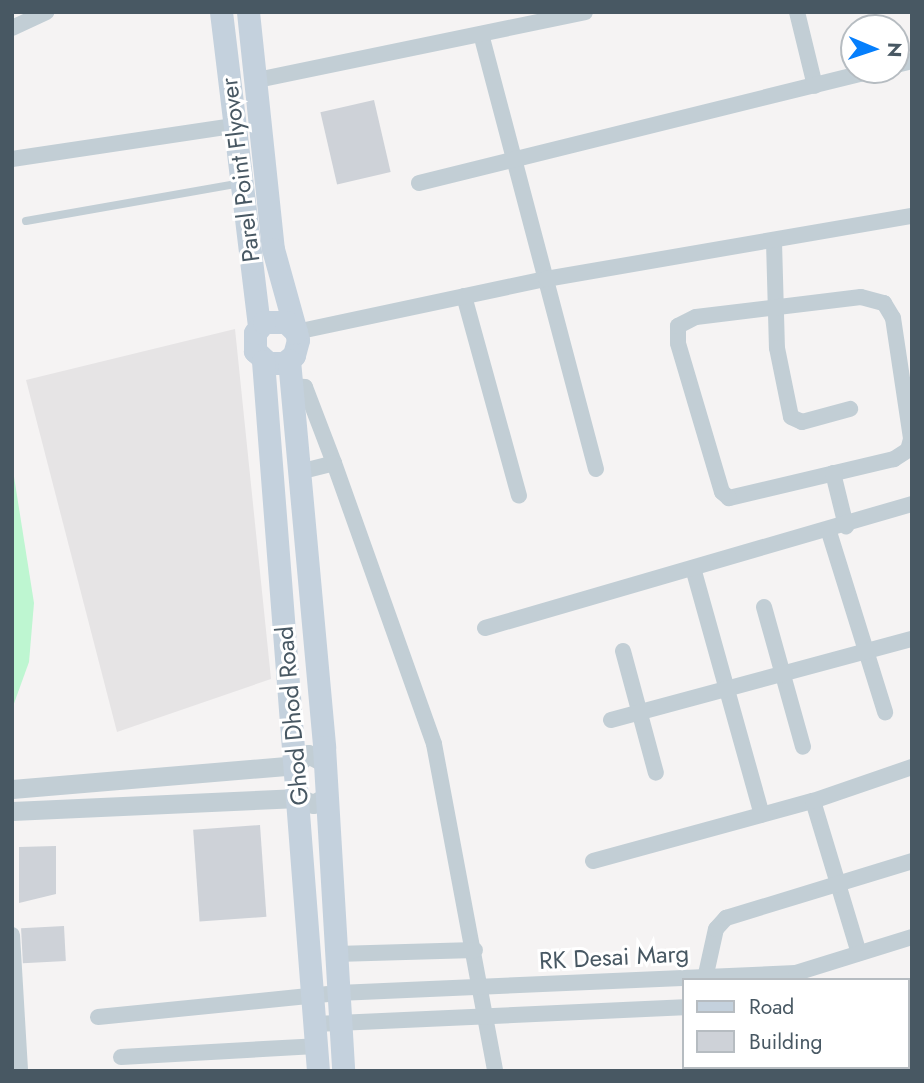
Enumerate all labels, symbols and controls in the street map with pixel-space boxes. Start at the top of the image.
north arrow [840,14,910,84]
text: N [881,42,908,58]
street label: Parel Point Flyover [214,76,266,264]
street label: Ghod Dhod Road [270,625,314,807]
street label: RK Desai Marg [538,939,690,975]
legend [682,978,910,1069]
text: Road [749,992,794,1022]
text: Building [749,1027,822,1057]

